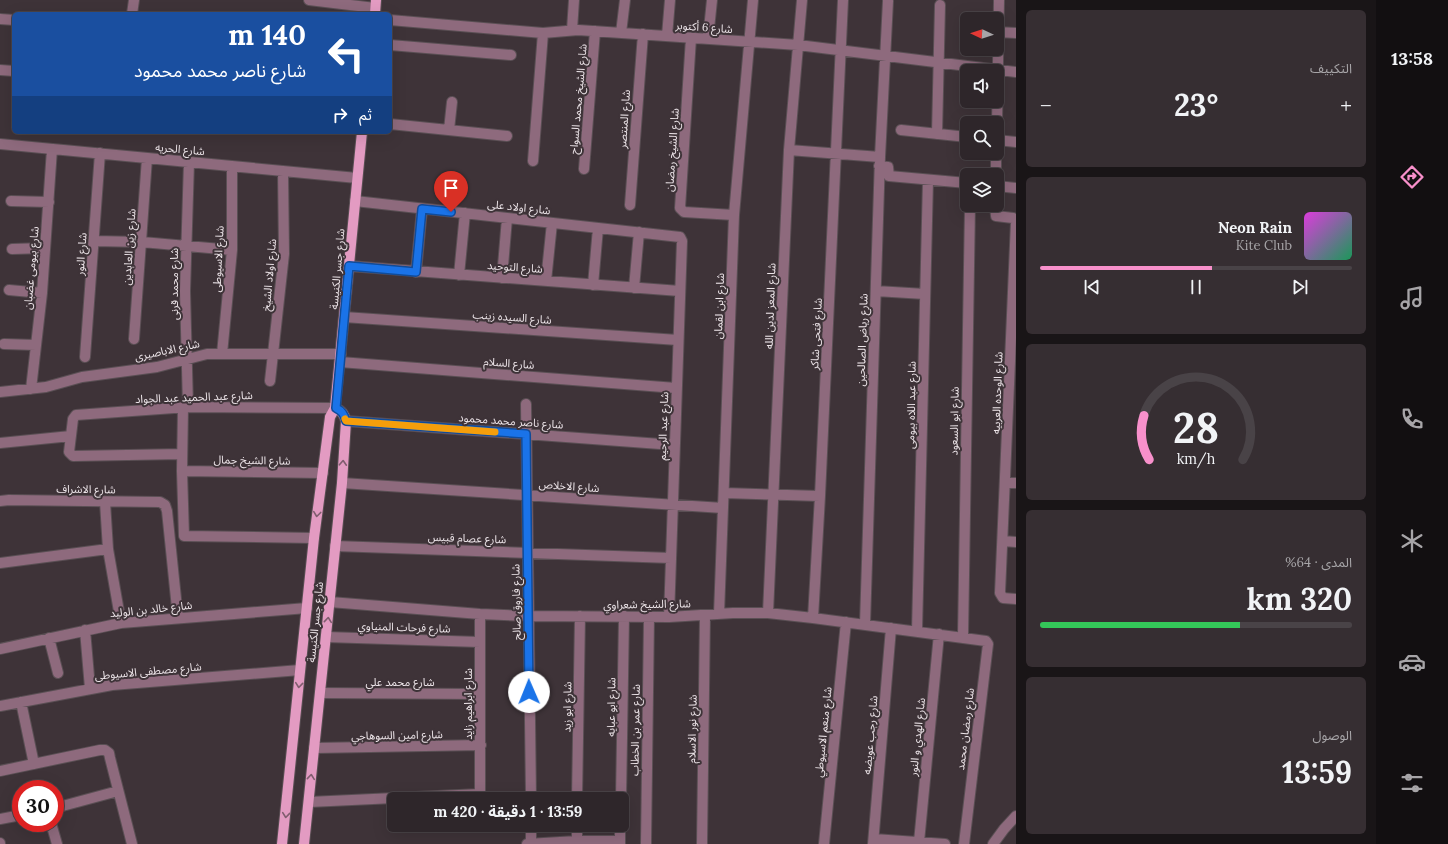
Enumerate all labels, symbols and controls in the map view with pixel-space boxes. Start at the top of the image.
north arrow [960,12,1004,56]
map controls [960,12,1004,212]
text: 140 m [228,17,306,53]
street label: شارع 6 أكتوبر [674,18,733,37]
icon: left [320,28,372,80]
street label: شارع الشيخ محمد السواح [566,43,591,155]
text: 13:58 [1391,47,1433,70]
text: شارع ناصر محمد محمود [134,59,306,82]
text: التكييف [1310,60,1352,77]
button: sound [960,64,1004,108]
text: 23° [1174,86,1218,124]
street label: شارع المنتصر [615,89,634,150]
text: − [1040,91,1052,119]
text: + [1340,91,1352,119]
icon: right [329,104,351,126]
text: ثم [359,105,372,124]
street label: شارع الشيخ رمضان [662,107,683,192]
button: search [960,116,1004,160]
street label: شارع الحريه [155,140,206,159]
icon: directions [1398,163,1426,191]
button: layers [960,168,1004,212]
pin [434,171,468,212]
icon: arrive [440,177,462,199]
street label: شارع اولاد على [487,197,552,218]
street label: شارع زين العابدين [119,208,140,286]
text: Neon Rain [1218,218,1292,237]
street label: شارع بيومى غضبان [20,225,43,310]
street label: شارع الاسيوطى [209,225,228,293]
street label: شارع جسر الكنيسة [326,228,349,310]
street label: شارع النور [72,232,90,277]
text: Kite Club [1236,237,1292,254]
street label: شارع اولاد الشيخ [259,238,280,312]
street label: شارع محمد قرنى [167,248,182,320]
street label: شارع التوحيد [487,258,544,277]
street label: شارع المعز لدين الله [762,262,780,349]
street label: شارع ابن لقمان [711,272,728,339]
icon: previous [1081,276,1103,298]
icon: pause [1185,276,1207,298]
icon: next [1289,276,1311,298]
icon: music [1398,284,1426,312]
street label: شارع رياض الصالحين [853,293,872,387]
street label: شارع فتحى شاكر [807,297,826,371]
street label: شارع السيده زينب [472,307,552,328]
street label: شارع الاباصيرى [133,336,201,365]
street label: شارع الوحده العربيه [989,351,1006,434]
street label: شارع السلام [483,354,535,373]
street label: شارع عبد اللاه بيومى [903,361,920,449]
street label: شارع ابو السعود [946,386,963,456]
street label: شارع عبد الحميد عبد الجواد [135,388,253,407]
street label: شارع عبد الرحيم [655,391,673,461]
text: 28 [1173,401,1219,454]
icon: phone [1398,405,1426,433]
street label: شارع ناصر محمد محمود [458,410,564,433]
text: km/h [1177,450,1216,469]
street label: شارع الشيخ جمال [213,452,291,469]
one-way arrow [339,460,348,466]
street label: شارع الاخلاص [538,477,600,496]
street label: شارع الاشراف [56,481,116,498]
one-way arrow [313,511,322,517]
icon: climate [1398,527,1426,555]
street label: شارع عصام قبيس [428,530,507,547]
text: المدى · 64% [1285,554,1352,571]
street label: شارع فاروق صالح [508,564,525,640]
text: 320 km [1247,580,1352,618]
street label: شارع جسر الكنيسة [304,581,327,663]
street label: شارع الشيخ شعراوي [603,596,691,614]
street label: شارع خالد بن الوليد [109,598,193,621]
one-way arrow [323,617,332,623]
street label: شارع فرحات المنياوي [357,618,451,638]
icon: car [1398,648,1426,676]
street label: شارع مصطفى الاسيوطى [94,659,202,684]
street label: شارع ابراهيم زايد [461,668,477,740]
position arrow [508,671,550,713]
street label: شارع محمد علي [365,675,435,692]
street label: شارع ابو عبايه [603,677,620,737]
street label: شارع ابو زيد [560,681,575,733]
one-way arrow [295,682,304,688]
street label: شارع عمر بن الخطاب [627,684,644,776]
street label: شارع منعم الاسيوطي [811,686,837,778]
street label: شارع رمضان محمد [953,687,978,771]
street label: شارع نور الاسلام [684,694,701,764]
street label: شارع رجب عويضه [860,695,881,775]
street label: شارع الهدي و النور [906,697,931,778]
street label: شارع امين السوهاجي [351,727,443,745]
text: الوصول [1312,727,1352,744]
text: 13:59 [1282,753,1352,791]
icon: filters [1398,769,1426,797]
one-way arrow [306,774,315,780]
speed limit sign: 30 [12,780,64,832]
text: 13:59 · 1 دقيقة · 420 m [434,802,582,821]
one-way arrow [281,812,290,818]

